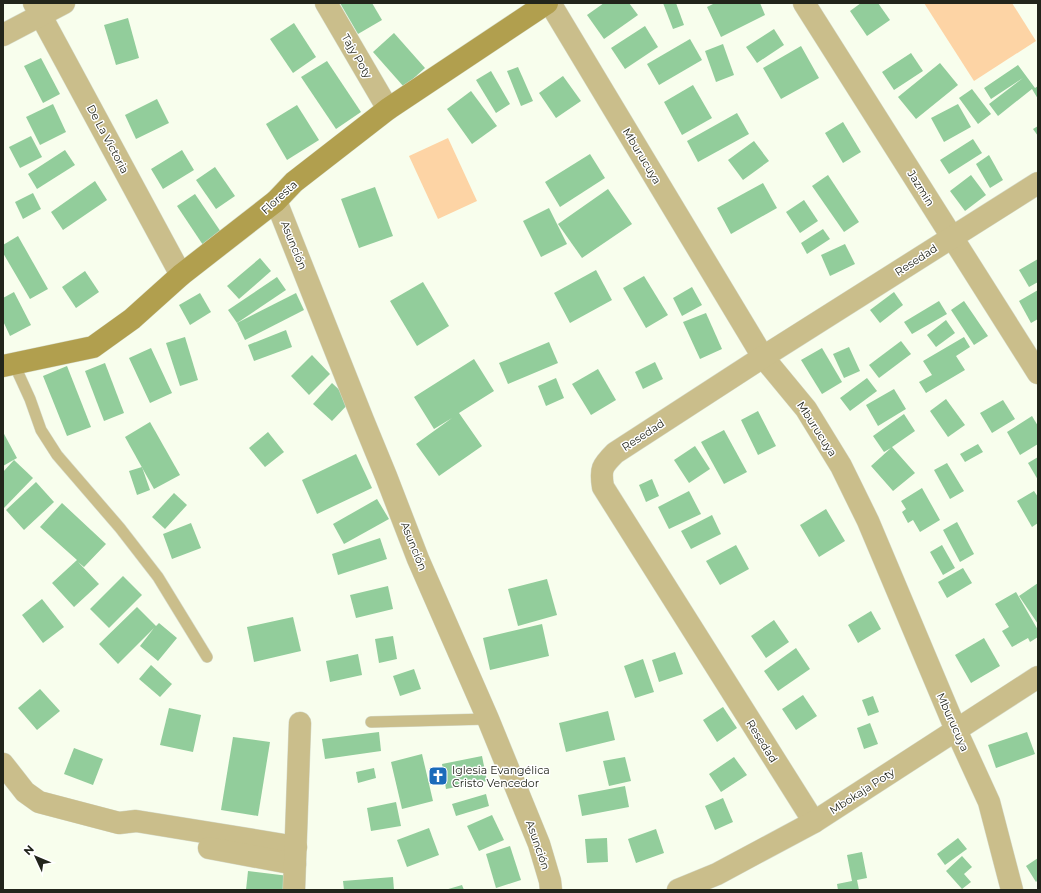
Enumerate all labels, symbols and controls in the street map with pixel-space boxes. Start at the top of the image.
street label: Tajy Poty [339,31,375,81]
street label: De La Victoria [84,102,132,176]
street label: Mburucuya [620,125,664,187]
street label: Jazmin [904,167,937,209]
street label: Floresta [258,177,300,217]
street label: Asunción [278,219,310,271]
street label: Resedad [892,241,940,279]
street label: Mburucuya [794,399,840,459]
street label: Resedad [619,416,667,454]
street label: Asunción [398,520,430,572]
street label: Mburucuya [934,690,972,754]
street label: Resedad [743,717,781,765]
place label: Iglesia Evangélica Cristo Vencedor [452,763,550,790]
church icon: Iglesia Evangélica Cristo Vencedor [427,765,449,787]
street label: Mbokaja Poty [827,765,897,817]
street label: Asunción [523,818,553,872]
north arrow [16,837,56,877]
text: N [21,842,37,858]

